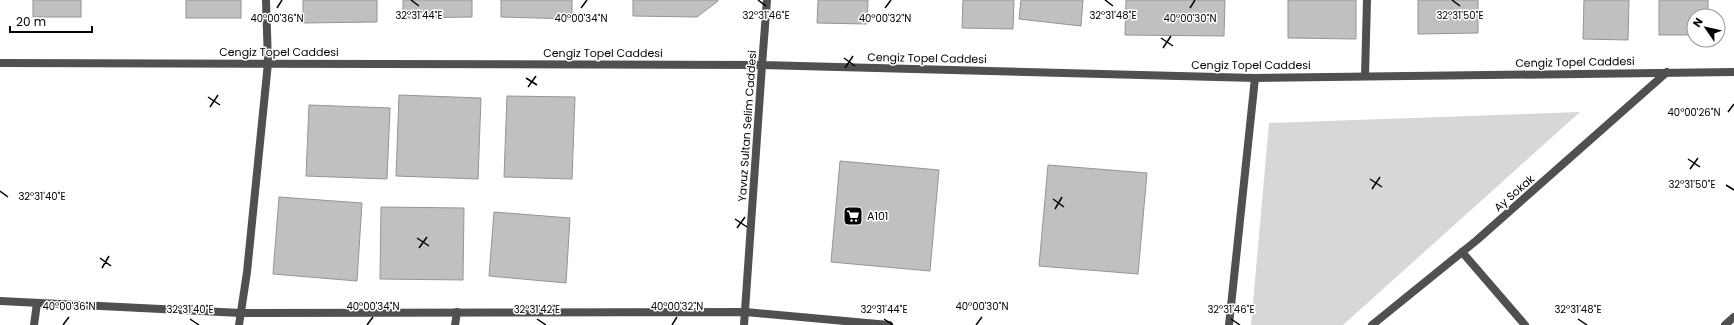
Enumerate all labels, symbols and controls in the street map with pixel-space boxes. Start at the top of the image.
scale bar [10,8,92,34]
text: 32°31'44"E [395,8,443,23]
text: 32°31'46"E [742,8,790,23]
text: 32°31'48"E [1089,8,1137,23]
text: 32°31'50"E [1436,8,1484,23]
north arrow [1686,8,1726,48]
text: 40°00'36"N [250,11,304,26]
text: 40°00'34"N [555,11,607,26]
text: 40°00'32"N [859,11,911,26]
text: 40°00'30"N [1164,11,1216,26]
text: 20 m [16,13,46,30]
text: N [1689,15,1707,30]
street label: Cengiz Topel Caddesi [219,44,339,60]
street label: Cengiz Topel Caddesi [543,45,663,61]
street label: Cengiz Topel Caddesi [867,49,987,67]
street label: Yavuz Sultan Selim Caddesi [734,50,760,202]
street label: Cengiz Topel Caddesi [1515,53,1635,71]
street label: Cengiz Topel Caddesi [1191,57,1311,73]
text: 40°00'26"N [1668,105,1720,120]
street label: Ay Sokak [1490,171,1538,215]
text: 32°31'50"E [1668,177,1716,192]
text: 32°31'40"E [18,189,66,204]
supermarket icon: A101 [842,205,864,227]
place label: A101 [867,208,888,224]
text: 40°00'36"N [42,299,96,314]
text: 40°00'34"N [347,299,399,314]
text: 40°00'32"N [651,299,703,314]
text: 40°00'30"N [956,299,1008,314]
text: 32°31'40"E [166,302,214,317]
text: 32°31'42"E [514,302,560,317]
text: 32°31'44"E [860,302,908,317]
text: 32°31'46"E [1207,302,1255,317]
text: 32°31'48"E [1554,302,1602,317]

